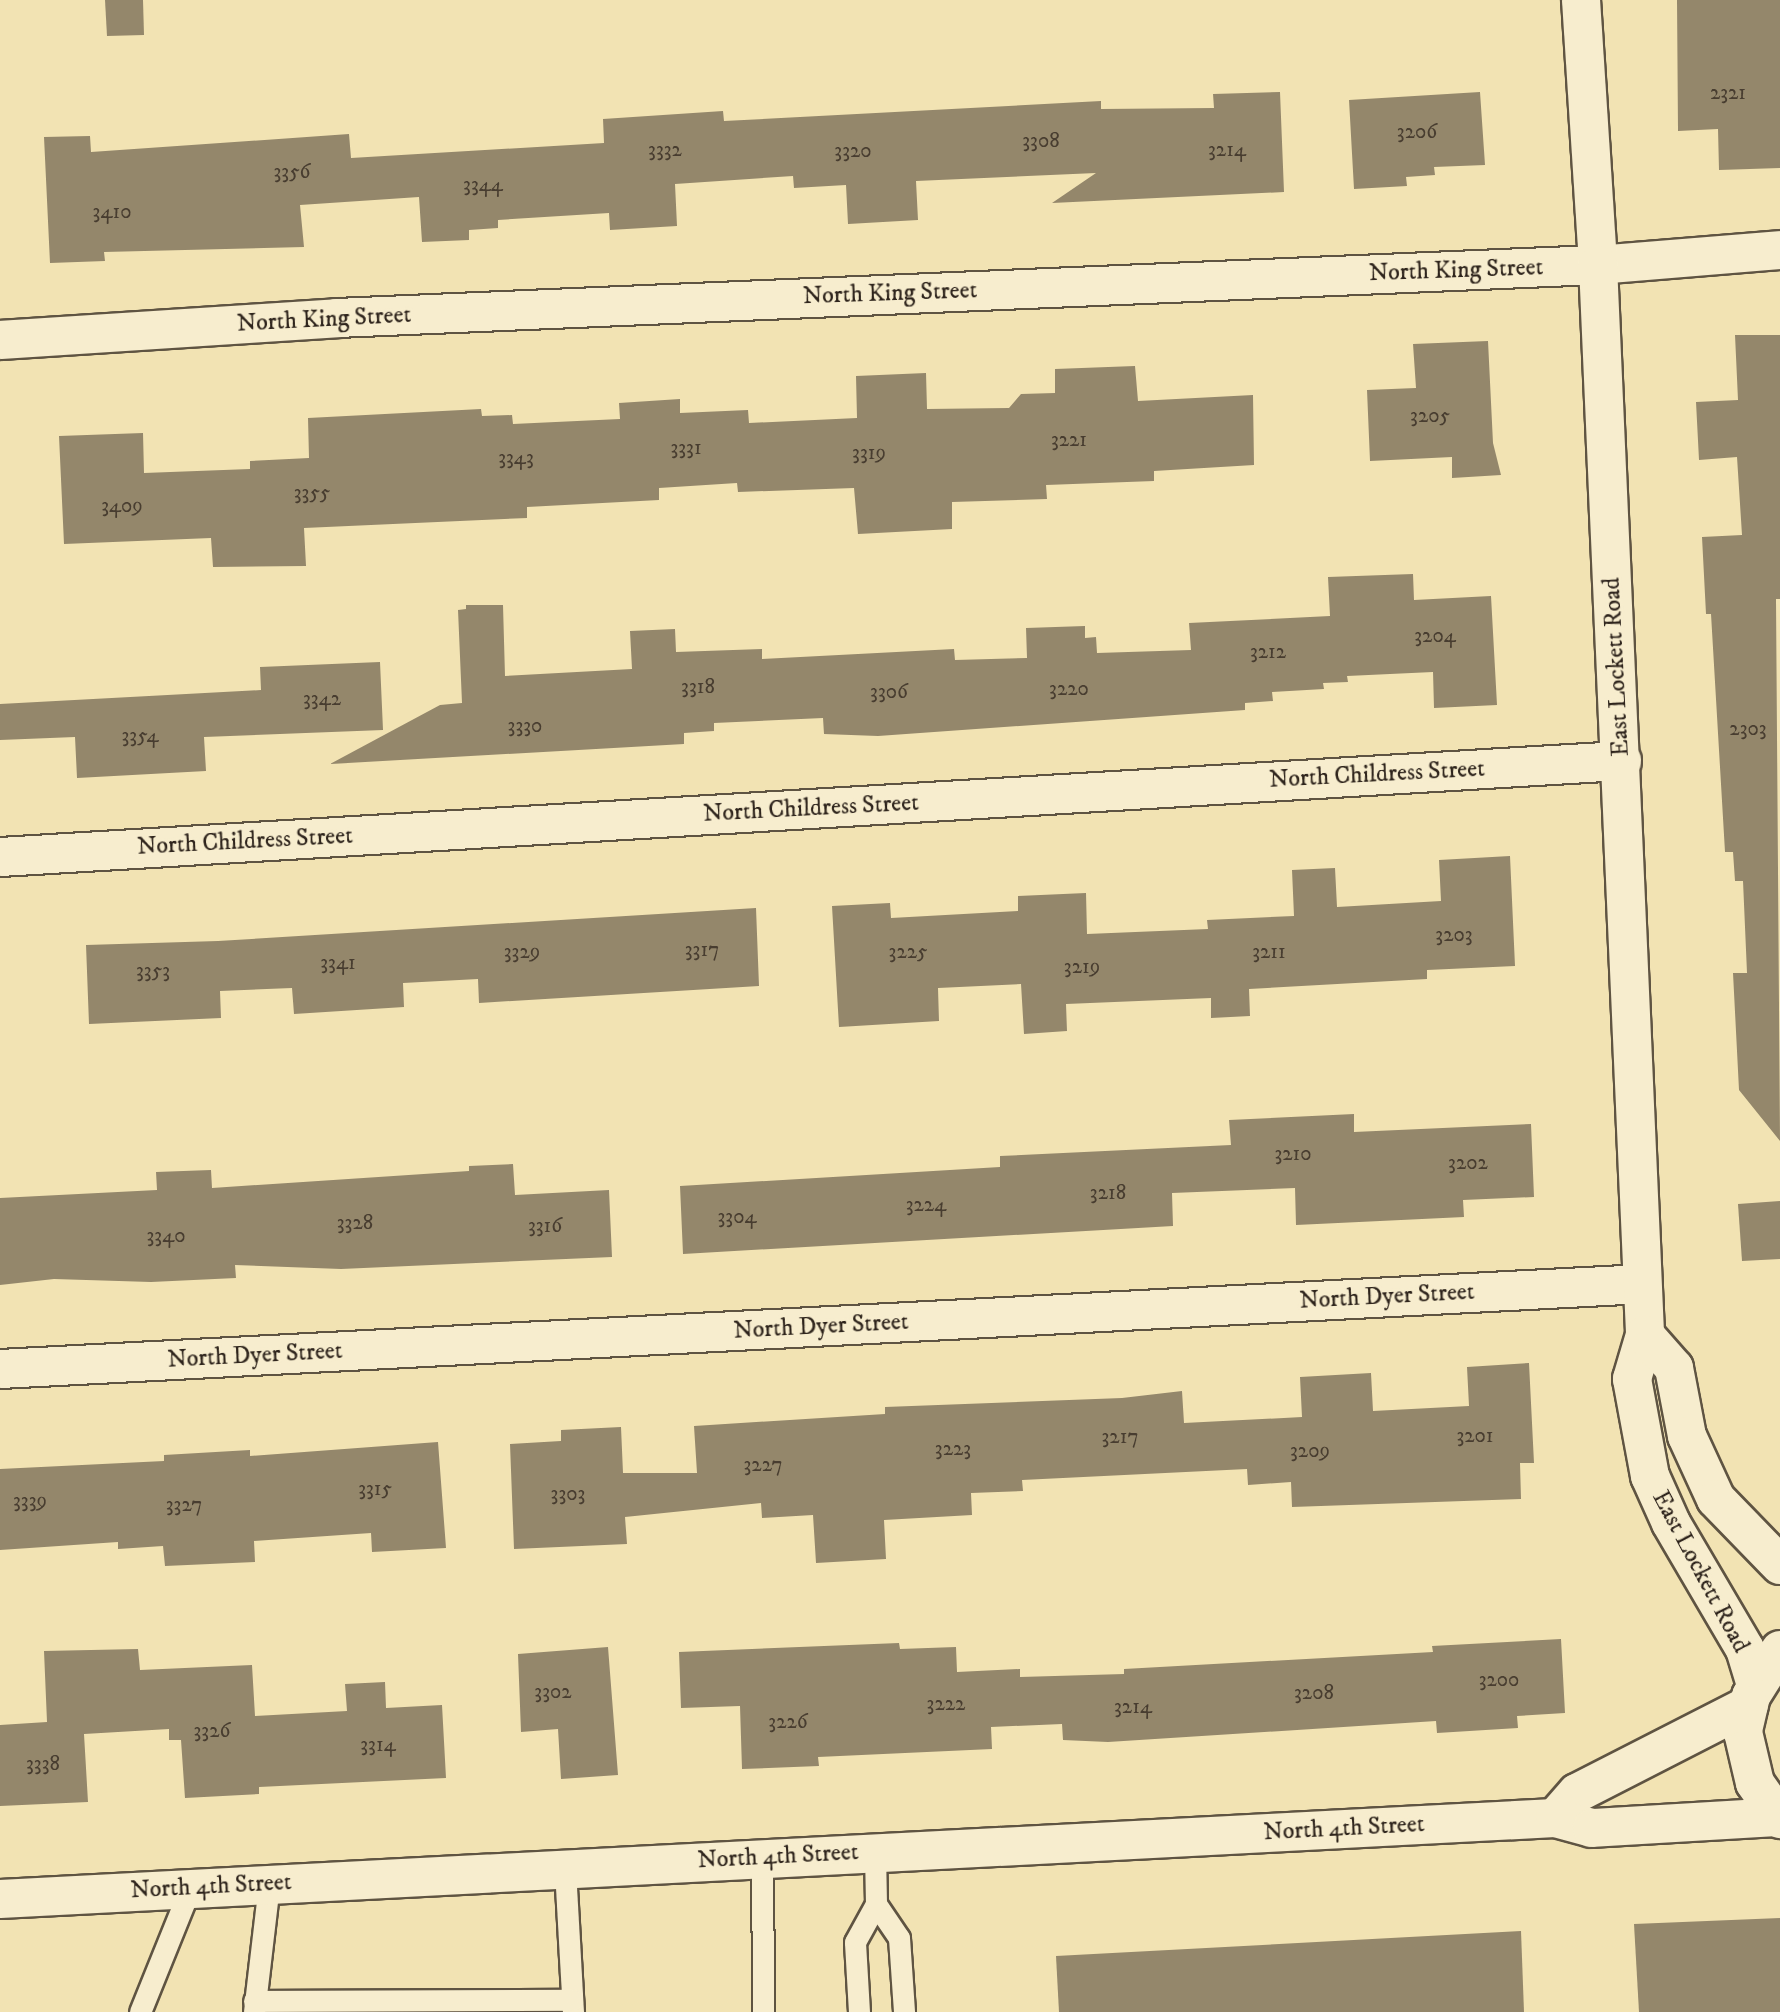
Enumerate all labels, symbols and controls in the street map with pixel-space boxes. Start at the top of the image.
house number: 2321 [1710,80,1746,106]
house number: 3206 [1397,119,1437,145]
house number: 3308 [1022,128,1060,154]
house number: 3332 [648,137,682,163]
house number: 3214 [1208,137,1246,163]
house number: 3320 [834,138,872,164]
house number: 3356 [273,159,311,185]
house number: 3344 [463,172,503,198]
house number: 3410 [93,199,131,225]
street label: North King Street [1368,254,1544,288]
street label: North King Street [802,277,978,311]
street label: North King Street [236,301,412,339]
house number: 3205 [1410,403,1450,429]
house number: 3221 [1051,427,1087,453]
house number: 3331 [670,435,702,461]
house number: 3319 [852,440,886,466]
house number: 3343 [498,445,534,471]
house number: 3355 [294,480,330,506]
house number: 3409 [101,493,143,519]
street label: East Lockett Road [1598,577,1636,757]
house number: 3204 [1414,623,1456,649]
house number: 3212 [1250,639,1286,665]
house number: 3318 [681,674,715,700]
house number: 3220 [1049,676,1089,702]
house number: 3306 [870,679,908,705]
house number: 3342 [303,686,341,712]
house number: 3330 [508,713,542,739]
house number: 2303 [1729,716,1767,742]
house number: 3354 [121,723,159,749]
street label: North Childress Street [1268,755,1486,795]
street label: North Childress Street [702,789,920,829]
street label: North Childress Street [136,822,354,862]
house number: 3203 [1435,922,1473,948]
house number: 3317 [685,937,719,963]
house number: 3329 [504,939,540,965]
house number: 3225 [889,939,927,965]
house number: 3211 [1252,939,1286,965]
house number: 3341 [320,950,356,976]
house number: 3219 [1064,954,1100,980]
house number: 3353 [136,958,170,984]
house number: 3210 [1274,1141,1312,1167]
house number: 3202 [1448,1150,1488,1176]
house number: 3218 [1090,1180,1126,1206]
house number: 3224 [906,1192,946,1218]
house number: 3304 [718,1204,756,1230]
house number: 3328 [337,1210,373,1236]
house number: 3316 [528,1213,562,1239]
house number: 3340 [146,1223,186,1249]
street label: North Dyer Street [1299,1278,1475,1316]
street label: North Dyer Street [733,1308,909,1346]
street label: North Dyer Street [167,1337,343,1375]
house number: 3201 [1456,1423,1494,1449]
house number: 3217 [1102,1424,1138,1450]
house number: 3223 [935,1436,971,1462]
house number: 3209 [1290,1438,1330,1464]
house number: 3227 [743,1452,783,1478]
house number: 3315 [358,1476,392,1502]
house number: 3303 [551,1481,585,1507]
street label: East Lockett Road [1645,1486,1755,1658]
house number: 3339 [13,1488,47,1514]
house number: 3327 [166,1492,202,1518]
house number: 3200 [1479,1667,1519,1693]
house number: 3302 [534,1679,572,1705]
house number: 3208 [1294,1680,1334,1706]
house number: 3222 [927,1691,965,1717]
house number: 3214 [1114,1694,1152,1720]
house number: 3226 [768,1709,808,1735]
house number: 3326 [194,1718,230,1744]
house number: 3314 [360,1732,396,1758]
house number: 3338 [26,1751,60,1777]
street label: North 4th Street [1263,1810,1425,1848]
street label: North 4th Street [697,1838,859,1876]
street label: North 4th Street [130,1868,292,1906]

